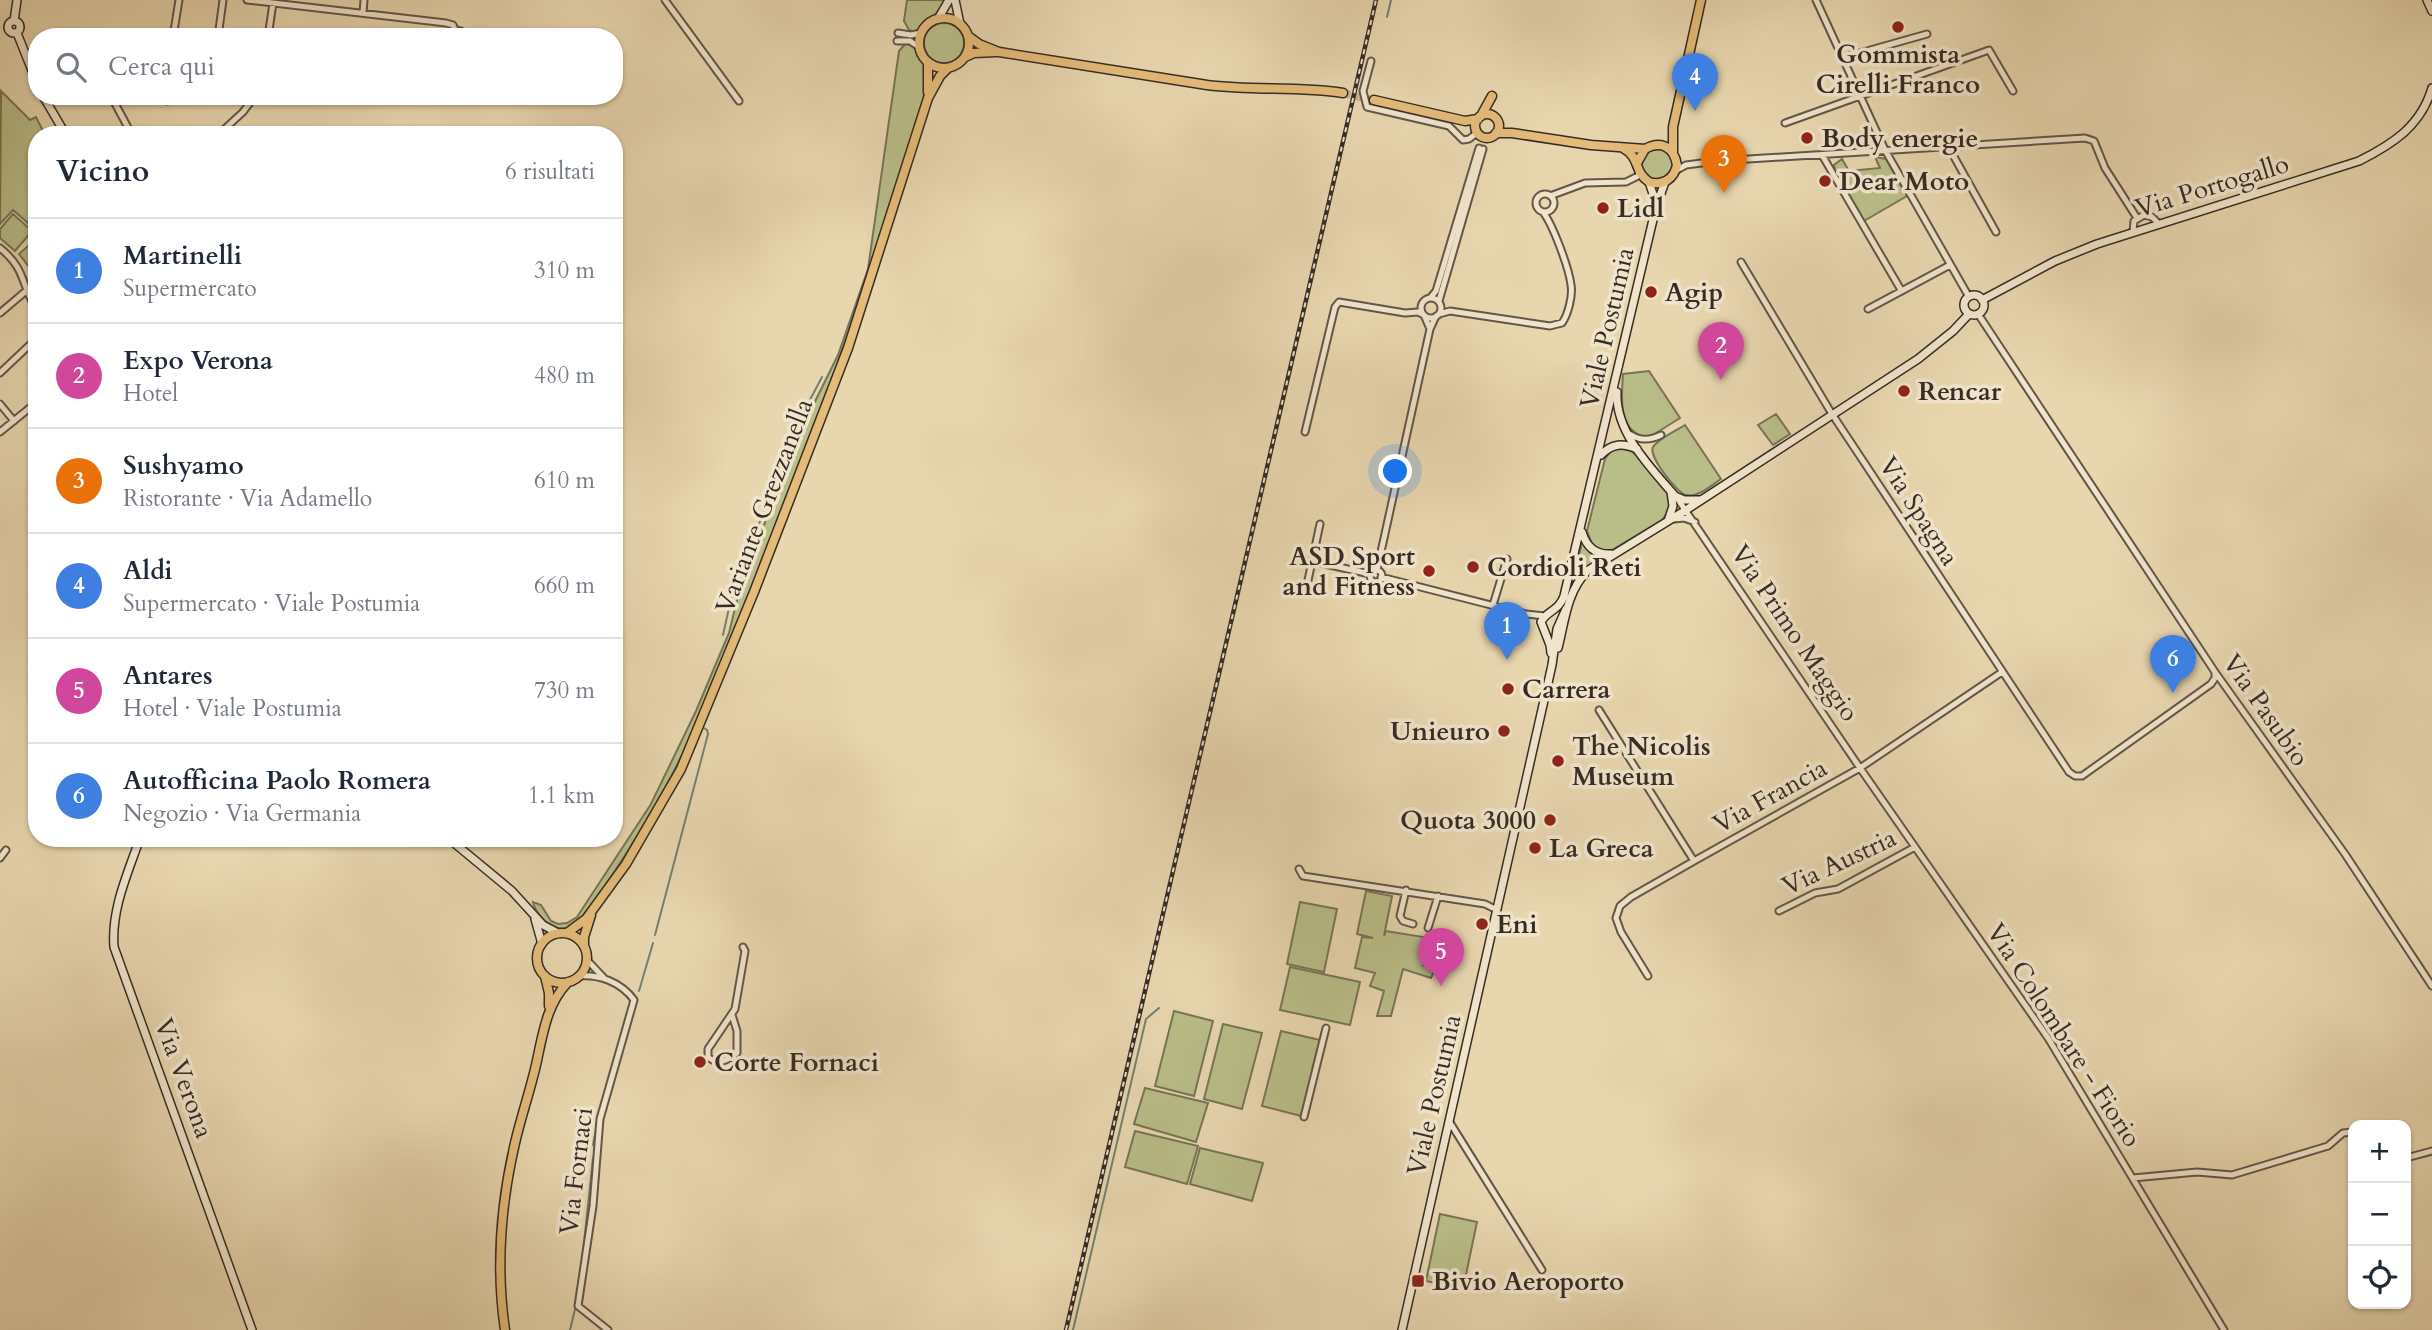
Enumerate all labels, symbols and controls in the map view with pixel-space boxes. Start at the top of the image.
marker: Gommista Cirelli Franco [1890,19,1906,35]
search box [28,28,623,105]
place label: Gommista Cirelli Franco [1816,37,1980,102]
icon: search [52,48,90,86]
text: Cerca qui [108,49,215,84]
pin: 4 [1672,53,1718,111]
place label: Body energie [1821,121,1978,156]
marker: Body energie [1799,130,1815,146]
pin: 3 [1701,135,1747,193]
street label: Via Portogallo [2131,146,2293,226]
text: Vicino [56,151,149,192]
text: 6 risultati [505,156,595,187]
place label: Dear Moto [1839,164,1969,199]
marker: Dear Moto [1817,173,1833,189]
place label: Lidl [1617,191,1665,226]
marker: Lidl [1595,200,1611,216]
text: Martinelli [123,238,242,273]
street label: Viale Postumia [1571,244,1643,412]
text: 1 [73,255,85,286]
text: 310 m [534,255,595,286]
text: Supermercato [123,273,257,304]
place label: Agip [1665,275,1723,310]
marker: Agip [1643,284,1659,300]
pin: 2 [1698,322,1744,380]
text: Expo Verona [123,343,273,378]
text: 2 [73,360,85,391]
text: 480 m [534,360,595,391]
place label: Rencar [1918,374,2002,409]
text: Hotel [123,378,178,409]
marker: Rencar [1896,383,1912,399]
street label: Variante Grezzanella [707,394,821,618]
text: Sushyamo [123,448,244,483]
street label: Via Spagna [1871,450,1967,572]
your location [1378,454,1412,488]
text: 3 [73,465,85,496]
text: 610 m [534,465,595,496]
text: Ristorante · Via Adamello [123,483,372,514]
street label: Via Primo Maggio [1723,538,1867,728]
place label: ASD Sport and Fitness [1282,539,1415,604]
place label: Cordioli Reti [1487,550,1642,585]
text: Aldi [123,553,173,588]
marker: Cordioli Reti [1465,559,1481,575]
marker: ASD Sport and Fitness [1421,563,1437,579]
text: 4 [73,570,85,601]
text: 660 m [534,570,595,601]
text: Supermercato · Viale Postumia [123,588,420,619]
pin: 1 [1484,602,1530,660]
pin: 6 [2150,635,2196,693]
street label: Via Pasubio [2215,647,2317,773]
text: Antares [123,658,213,693]
place label: Carrera [1522,672,1611,707]
text: 5 [73,675,85,706]
text: 730 m [534,675,595,706]
marker: Carrera [1500,681,1516,697]
text: Hotel · Viale Postumia [123,693,342,724]
place label: Unieuro [1390,714,1490,749]
marker: Unieuro [1496,723,1512,739]
place label: The Nicolis Museum [1572,729,1711,794]
street label: Via Francia [1707,750,1833,842]
marker: The Nicolis Museum [1550,753,1566,769]
text: Autofficina Paolo Romera [123,763,431,798]
text: 6 [73,780,85,811]
text: 1.1 km [528,780,595,811]
text: Negozio · Via Germania [123,798,361,829]
place label: Quota 3000 [1400,803,1536,838]
marker: Quota 3000 [1542,812,1558,828]
street label: Via Austria [1776,820,1902,904]
place label: La Greca [1549,831,1654,866]
marker: La Greca [1527,840,1543,856]
place label: Eni [1496,907,1538,942]
marker: Eni [1474,916,1490,932]
street label: Via Colombare - Fiorio [1978,916,2150,1154]
pin: 5 [1418,928,1464,986]
street label: Viale Postumia [1398,1011,1470,1179]
street label: Via Verona [146,1013,222,1143]
place label: Corte Fornaci [714,1045,879,1080]
marker: Corte Fornaci [692,1054,708,1070]
street label: Via Fornaci [551,1105,601,1237]
map controls [2348,1120,2411,1309]
button: + [2348,1120,2411,1183]
button: − [2348,1183,2411,1246]
button: locate [2348,1246,2411,1309]
place label: Bivio Aeroporto [1432,1264,1624,1299]
marker: Bivio Aeroporto [1410,1273,1426,1289]

